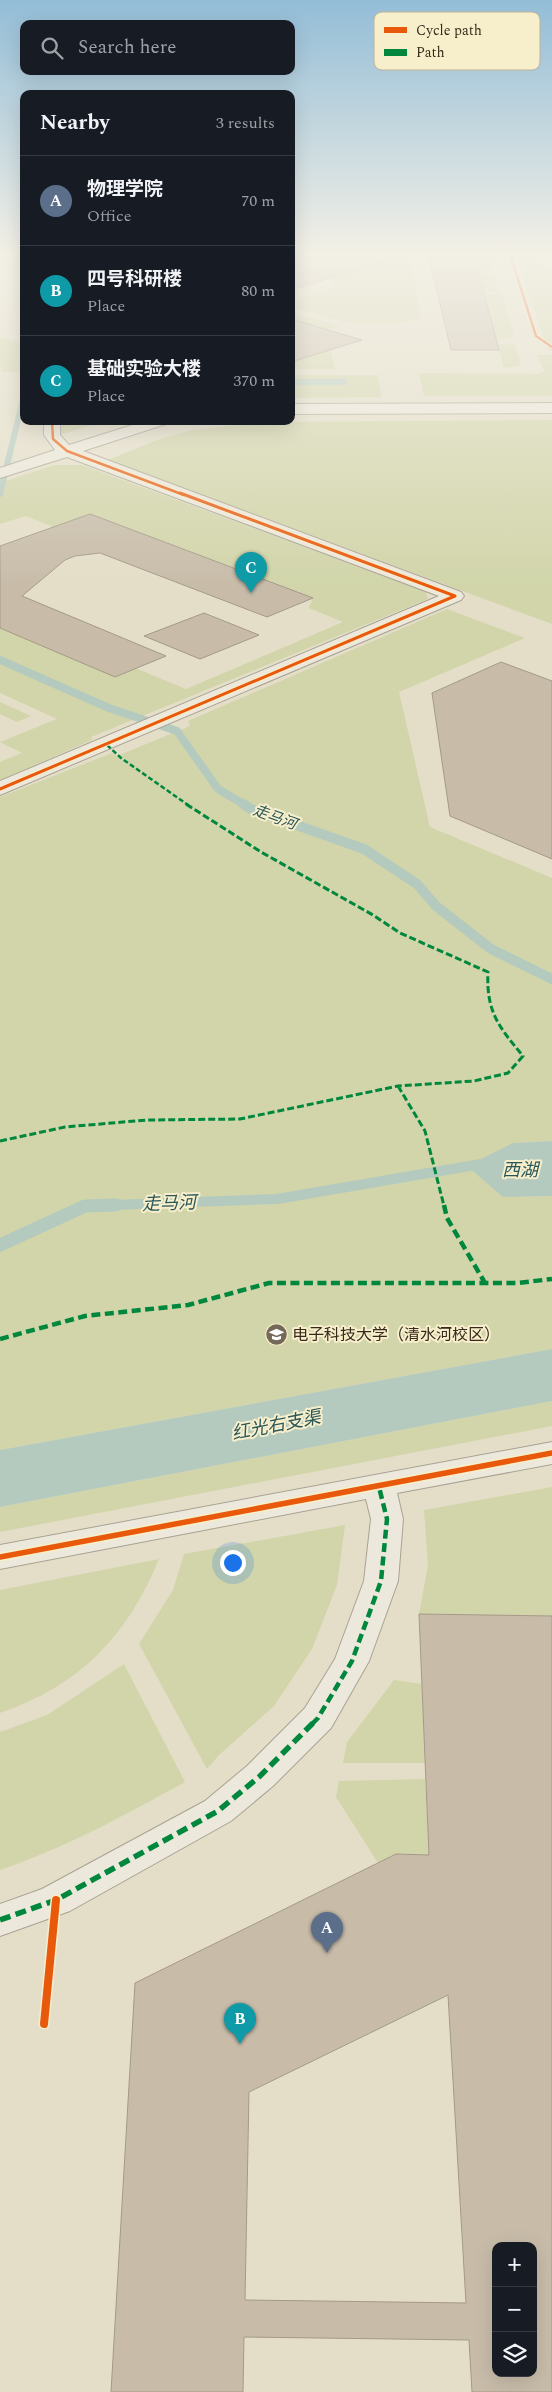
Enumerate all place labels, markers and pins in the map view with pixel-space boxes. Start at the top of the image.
pin: C [235,552,267,593]
school or university icon: 电子科技大学（清水河校区） [264,1322,288,1346]
place label: 电子科技大学（清水河校区） [292,1323,500,1347]
pin: A [311,1912,343,1953]
pin: B [224,2003,256,2044]

